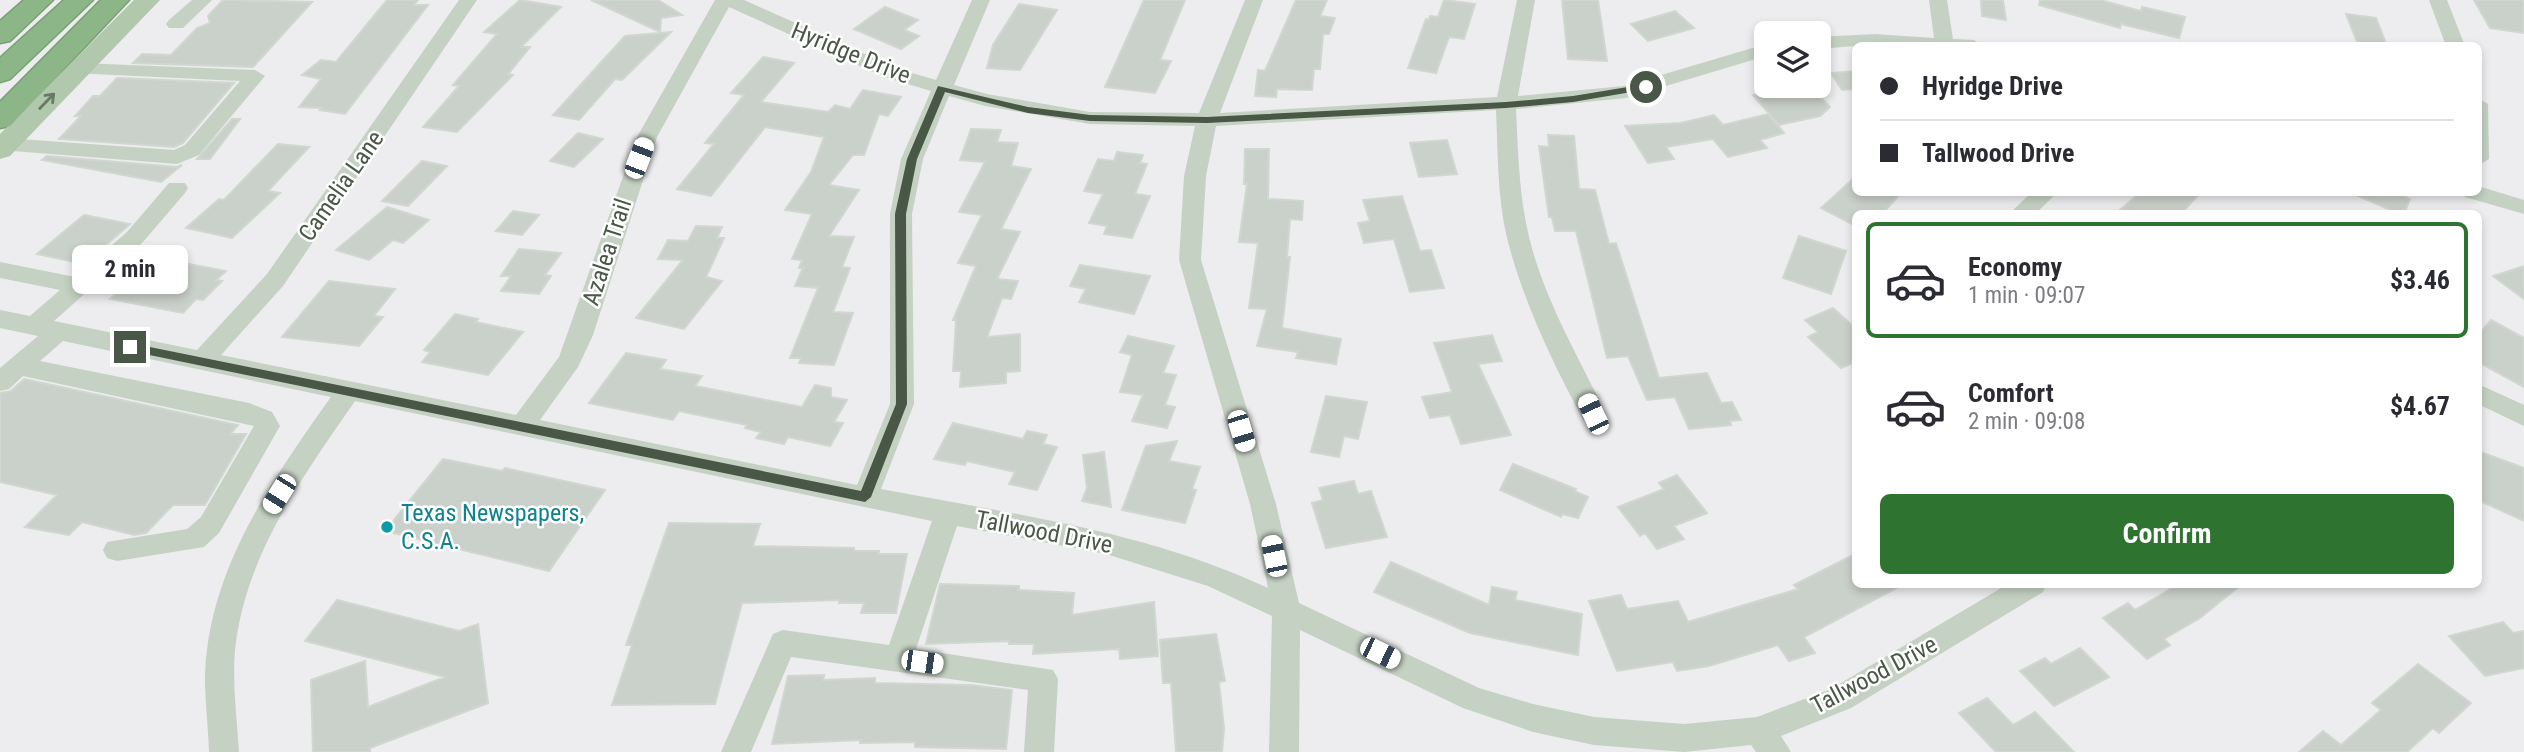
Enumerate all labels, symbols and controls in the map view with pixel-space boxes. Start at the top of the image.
street label: Hyridge Drive [787,16,915,90]
map controls [1754,21,1831,98]
button: layers [1754,21,1831,98]
route start [1630,71,1662,103]
text: Hyridge Drive [1922,71,2063,101]
one-way arrow [39,93,56,110]
street label: Camelia Lane [293,125,389,247]
car [622,135,657,181]
text: Tallwood Drive [1922,138,2074,168]
street label: Azalea Trail [577,195,637,309]
callout: 2 min [72,246,188,294]
icon: car [1884,249,1947,312]
text: Economy [1968,252,2062,282]
text: 2 min [104,256,156,283]
text: $3.46 [2390,265,2450,295]
text: 1 min · 09:07 [1968,282,2085,309]
route end [114,331,146,363]
icon: car [1884,375,1947,438]
text: Comfort [1968,378,2054,408]
car [1575,391,1612,437]
text: $4.67 [2390,391,2450,421]
car [1225,408,1258,454]
text: 2 min · 09:08 [1968,408,2085,435]
car [259,471,300,517]
button: Confirm [1880,494,2454,574]
place label: Texas Newspapers, C.S.A. [401,499,584,555]
street label: Tallwood Drive [973,505,1115,559]
marker: Texas Newspapers, C.S.A. [379,519,395,535]
car [1260,533,1289,579]
street label: Tallwood Drive [1806,630,1942,720]
car [1357,634,1404,672]
car [900,649,945,675]

